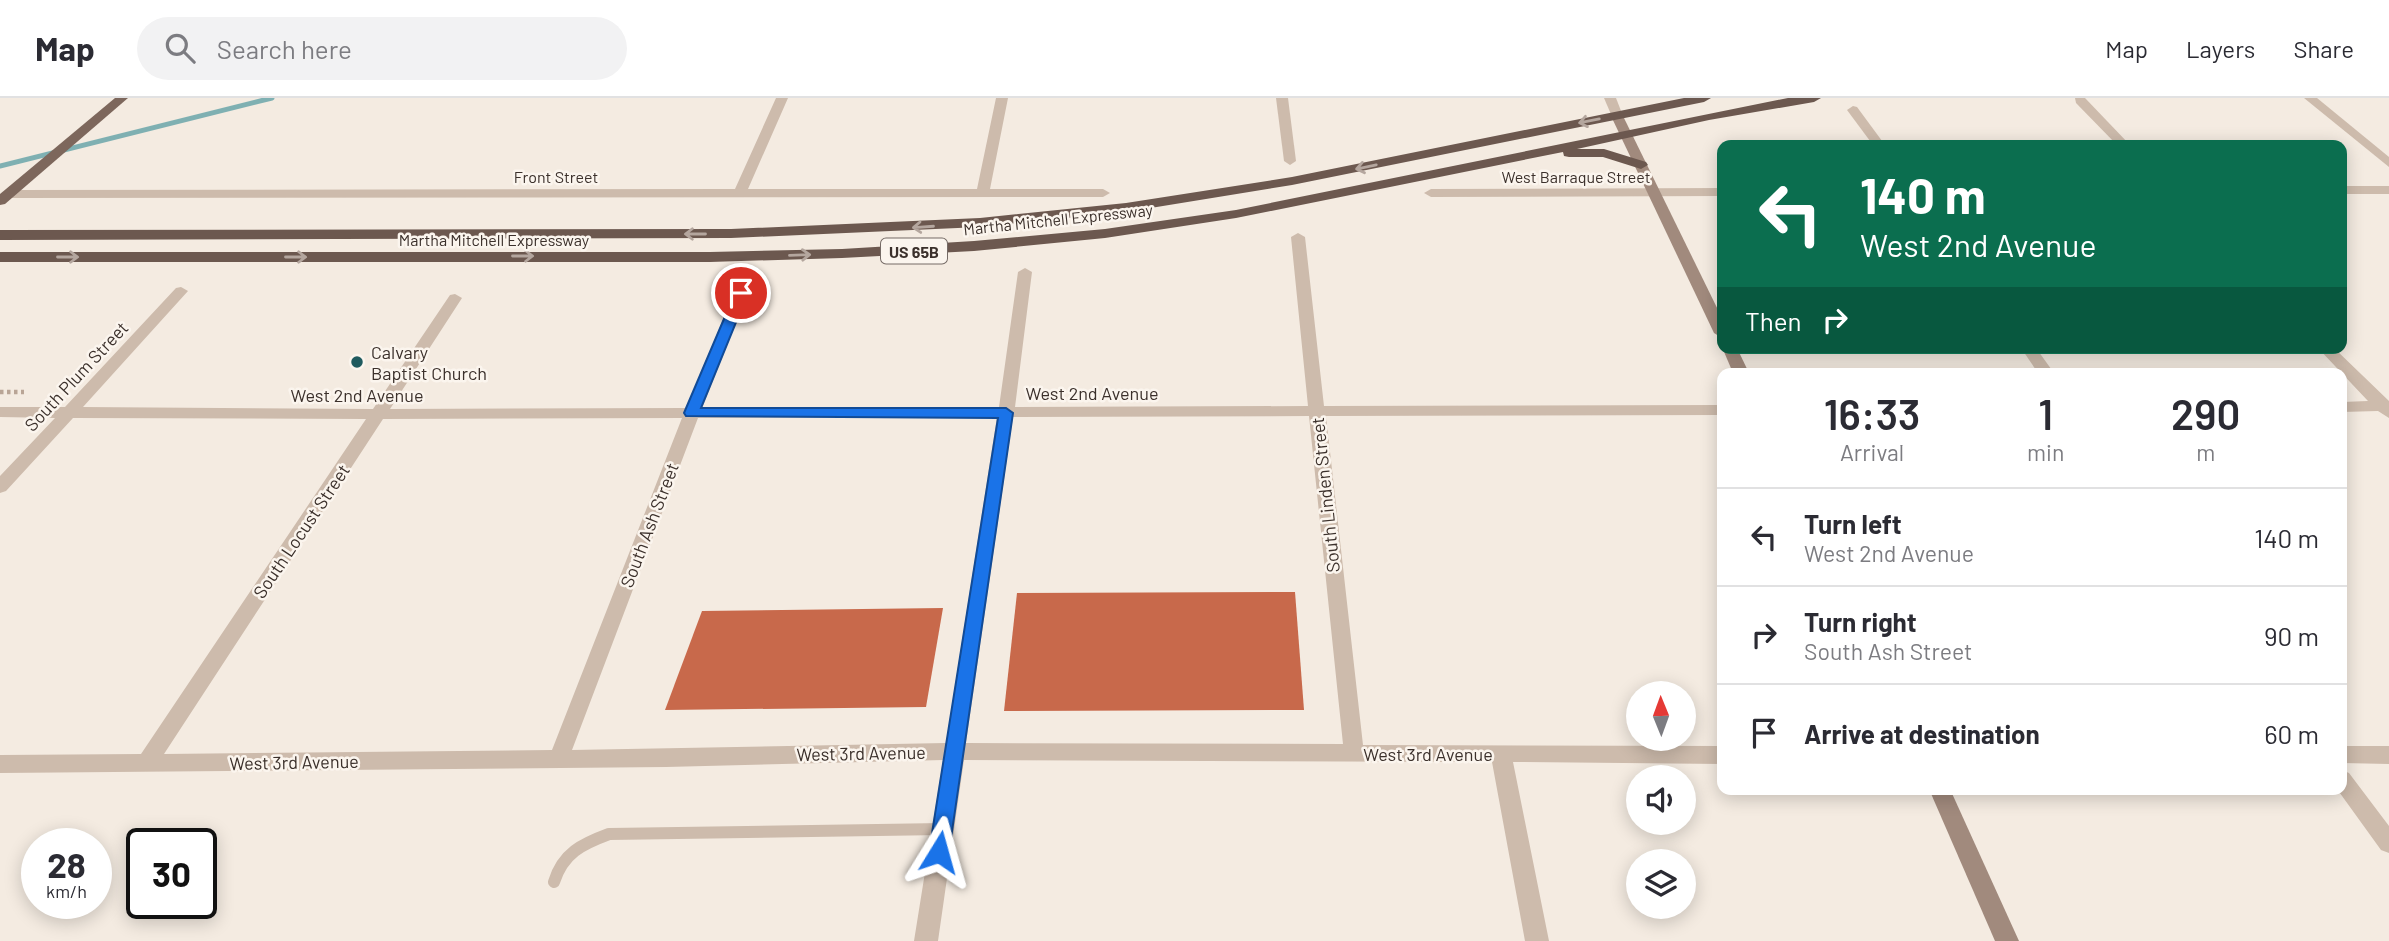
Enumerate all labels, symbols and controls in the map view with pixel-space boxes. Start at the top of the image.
search box [137,17,627,80]
text: Map [35,28,95,68]
icon: search [161,29,199,67]
text: Search here [217,33,352,64]
text: Map [2105,34,2148,63]
text: Layers [2186,34,2255,63]
text: Share [2293,34,2354,63]
one-way arrow [1578,115,1601,129]
one-way arrow [1355,160,1378,174]
text: 140 m [1860,165,1986,224]
street label: Front Street [514,167,598,186]
street label: West Barraque Street [1501,167,1651,186]
icon: left [1745,168,1836,259]
street label: Martha Mitchell Expressway [962,200,1154,238]
one-way arrow [912,221,935,234]
text: West 2nd Avenue [1860,225,2096,263]
one-way arrow [684,227,707,241]
street label: Martha Mitchell Expressway [399,230,590,249]
road number: US 65B [881,238,947,264]
one-way arrow [511,249,534,263]
one-way arrow [788,249,811,262]
one-way arrow [56,250,79,264]
one-way arrow [284,250,307,264]
pin [711,263,771,323]
icon: arrive [722,274,760,312]
icon: right [1816,301,1854,339]
text: Then [1745,305,1802,336]
street label: South Plum Street [20,317,132,435]
place label: Calvary Baptist Church [371,341,487,384]
marker: Calvary Baptist Church [349,354,365,370]
street label: West 2nd Avenue [1025,382,1159,404]
street label: West 2nd Avenue [290,384,424,406]
text: 16:33 [1824,388,1920,438]
text: 1 [2038,388,2053,438]
text: 290 [2171,388,2240,438]
street label: South Linden Street [1306,416,1344,574]
text: Arrival [1840,438,1904,466]
text: min [2027,438,2064,466]
text: m [2196,438,2215,466]
street label: South Locust Street [248,460,354,602]
street label: South Ash Street [615,460,683,590]
text: Turn left [1804,508,1902,539]
icon: left [1745,518,1783,556]
text: 140 m [2254,522,2319,553]
text: West 2nd Avenue [1804,539,1974,567]
text: Turn right [1804,606,1917,637]
icon: right [1745,616,1783,654]
text: 90 m [2264,620,2319,651]
text: South Ash Street [1804,637,1972,665]
north arrow [1626,681,1696,751]
map controls [1626,681,1696,919]
icon: arrive [1745,714,1783,752]
text: Arrive at destination [1804,718,2040,749]
text: 60 m [2264,718,2319,749]
street label: West 3rd Avenue [796,741,926,765]
street label: West 3rd Avenue [1363,743,1493,765]
street label: West 3rd Avenue [229,750,359,774]
button: sound [1626,765,1696,835]
position arrow [902,815,976,889]
speed limit sign: 30 [126,828,217,919]
text: 28 [47,843,86,885]
button: layers [1626,849,1696,919]
text: km/h [46,880,87,902]

